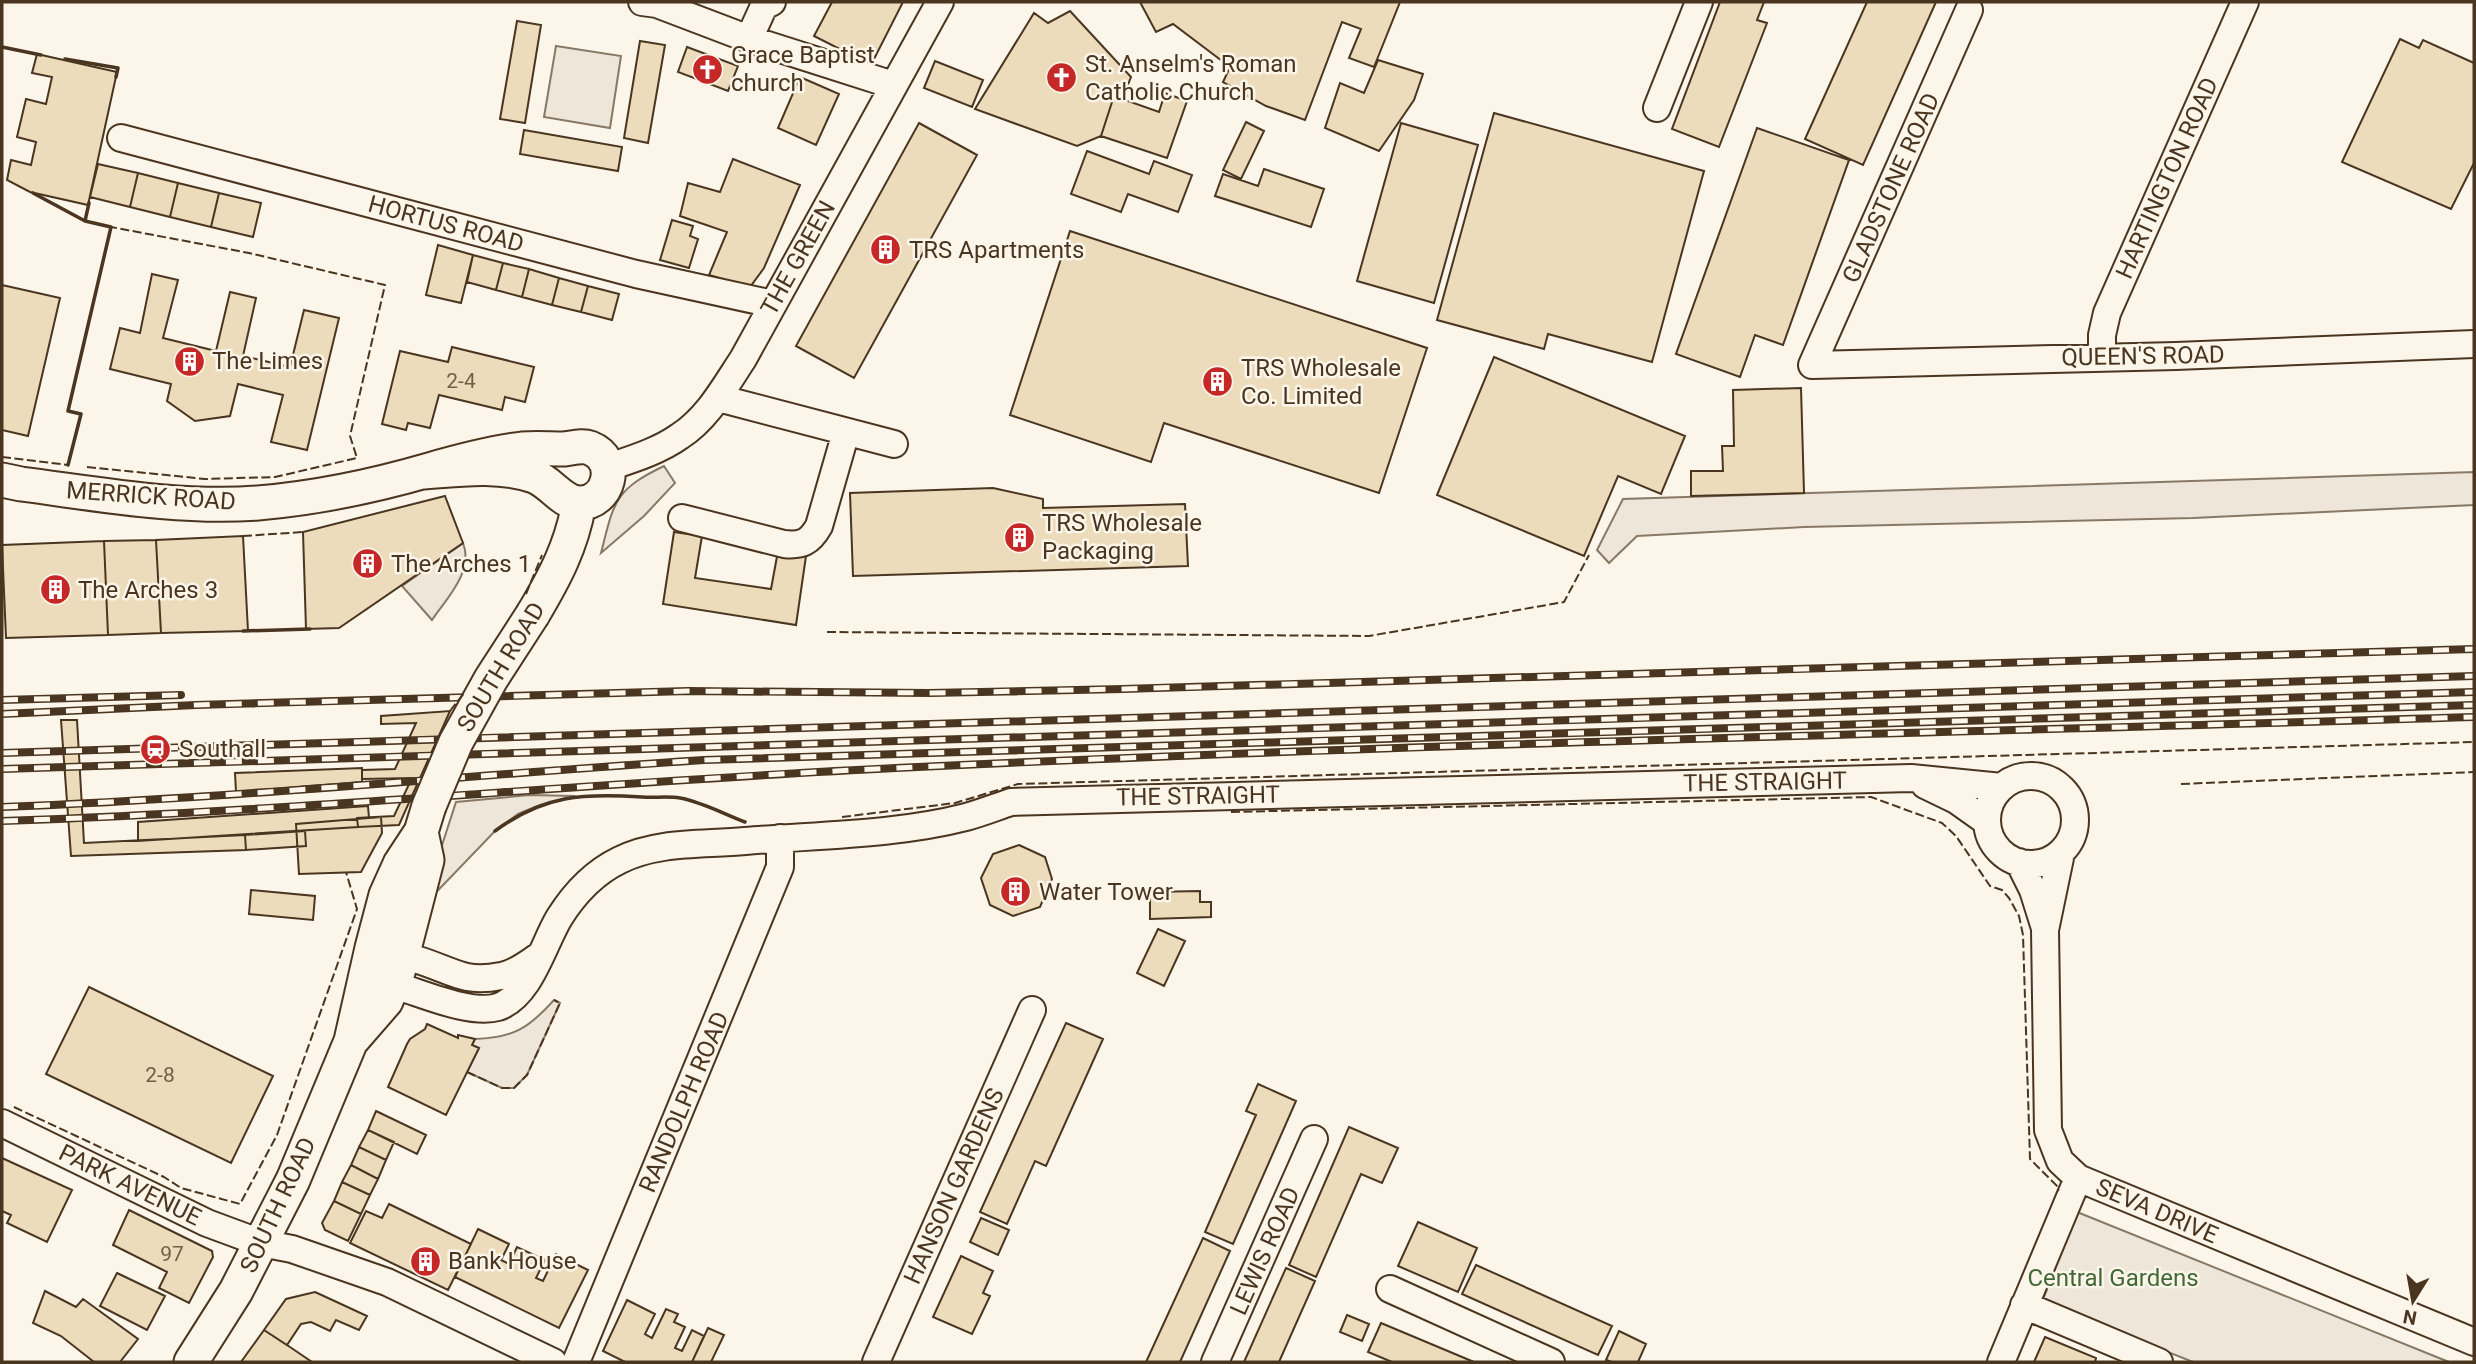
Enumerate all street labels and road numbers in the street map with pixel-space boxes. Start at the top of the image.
street label: HARTINGTON ROAD [2110,73,2224,283]
street label: GLADSTONE ROAD [1837,89,1945,287]
street label: HORTUS ROAD [365,190,527,258]
street label: THE GREEN [755,196,841,320]
street label: QUEEN'S ROAD [2061,341,2225,371]
street label: MERRICK ROAD [65,476,237,516]
street label: SOUTH ROAD [451,597,551,737]
street label: THE STRAIGHT [1683,767,1847,797]
street label: THE STRAIGHT [1116,781,1280,811]
street label: RANDOLPH ROAD [633,1007,735,1197]
street label: HANSON GARDENS [898,1084,1010,1288]
street label: SOUTH ROAD [234,1133,322,1277]
street label: PARK AVENUE [54,1138,206,1232]
street label: SEVA DRIVE [2092,1173,2222,1249]
street label: LEWIS ROAD [1224,1183,1306,1319]

